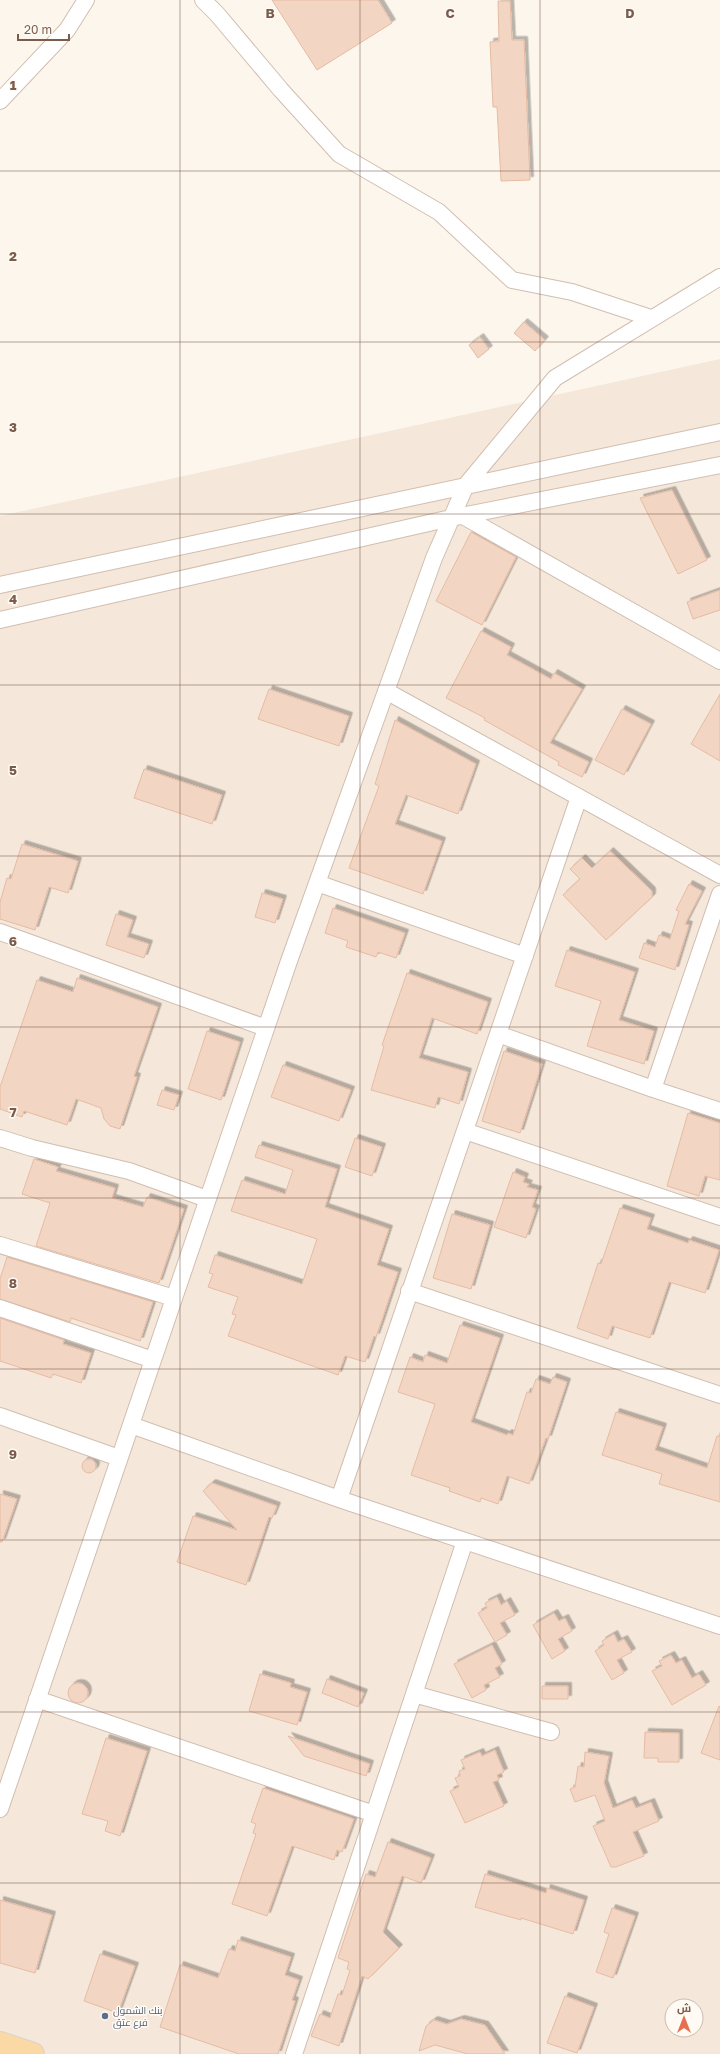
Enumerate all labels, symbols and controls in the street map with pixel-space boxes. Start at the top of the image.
text: B [265,5,275,21]
text: C [445,5,455,21]
text: D [625,5,635,21]
scale bar [18,16,69,42]
text: 20 m [24,22,52,37]
text: 1 [10,77,17,93]
text: 2 [9,248,17,264]
text: 3 [9,419,17,435]
text: 4 [9,591,17,607]
text: 5 [9,762,17,778]
text: 6 [9,933,17,949]
text: 7 [9,1104,17,1120]
text: 8 [9,1275,17,1291]
text: 9 [9,1446,17,1462]
north arrow [664,1998,704,2038]
text: ش [677,2001,691,2015]
place label: بنك الشمول فرع عتق [113,2004,163,2029]
marker: بنك الشمول فرع عتق [100,2011,110,2021]

